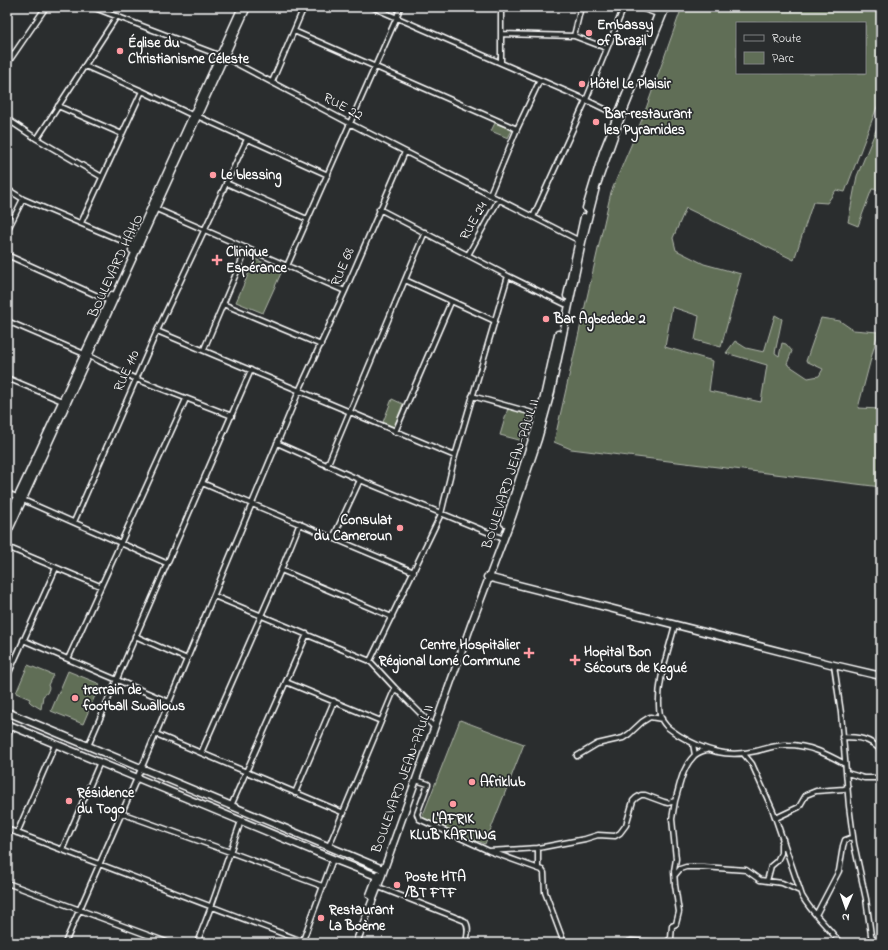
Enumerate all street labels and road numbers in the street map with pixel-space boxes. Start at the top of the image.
street label: RUE 22 [319,88,367,126]
street label: RUE 24 [455,198,493,244]
street label: BOULEVARD HAHO [82,211,149,322]
street label: RUE 68 [326,244,360,290]
street label: RUE 110 [109,347,145,395]
street label: BOULEVARD JEAN-PAUL II [477,396,545,553]
street label: BOULEVARD JEAN-PAUL II [366,702,440,857]

